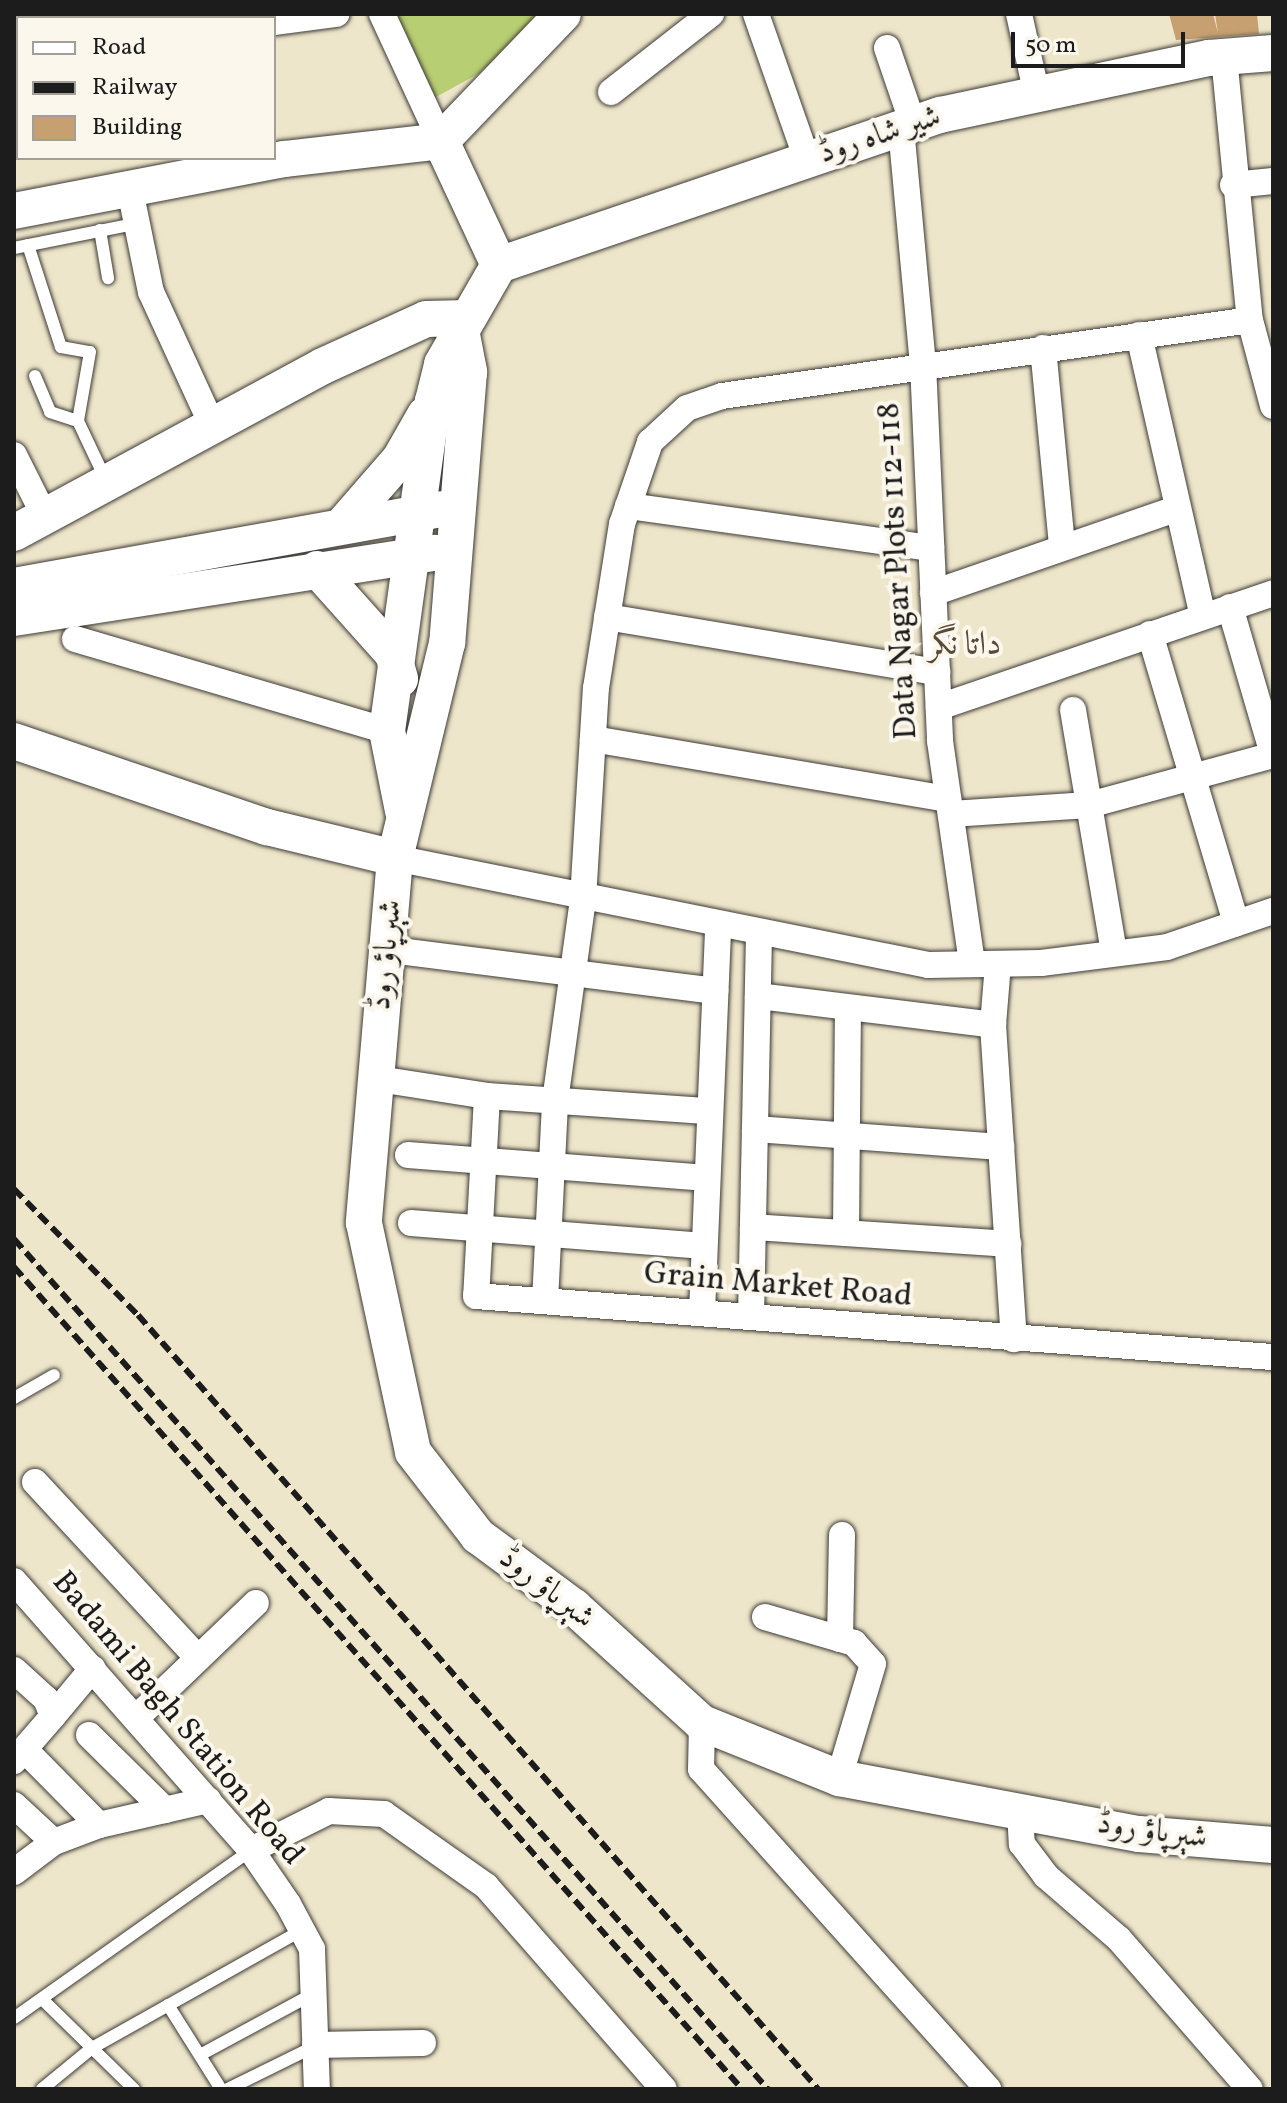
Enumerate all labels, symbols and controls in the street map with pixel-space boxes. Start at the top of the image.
legend [16,16,276,160]
scale bar [1015,16,1189,66]
text: 50 m [1025,29,1077,63]
text: Road [92,31,146,65]
text: Railway [92,71,178,105]
street label: شیر شاہ روڈ [814,98,946,174]
text: Building [92,111,182,145]
street label: Data Nagar Plots 112-118 [871,402,927,740]
district label: داتا نگر [929,626,1001,666]
street label: شېرپاؤ روڈ [362,898,412,1012]
street label: Grain Market Road [642,1255,914,1317]
street label: شېرپاؤ روڈ [490,1540,602,1638]
street label: Badami Bagh Station Road [43,1564,311,1874]
street label: شېرپاؤ روڈ [1094,1805,1210,1859]

